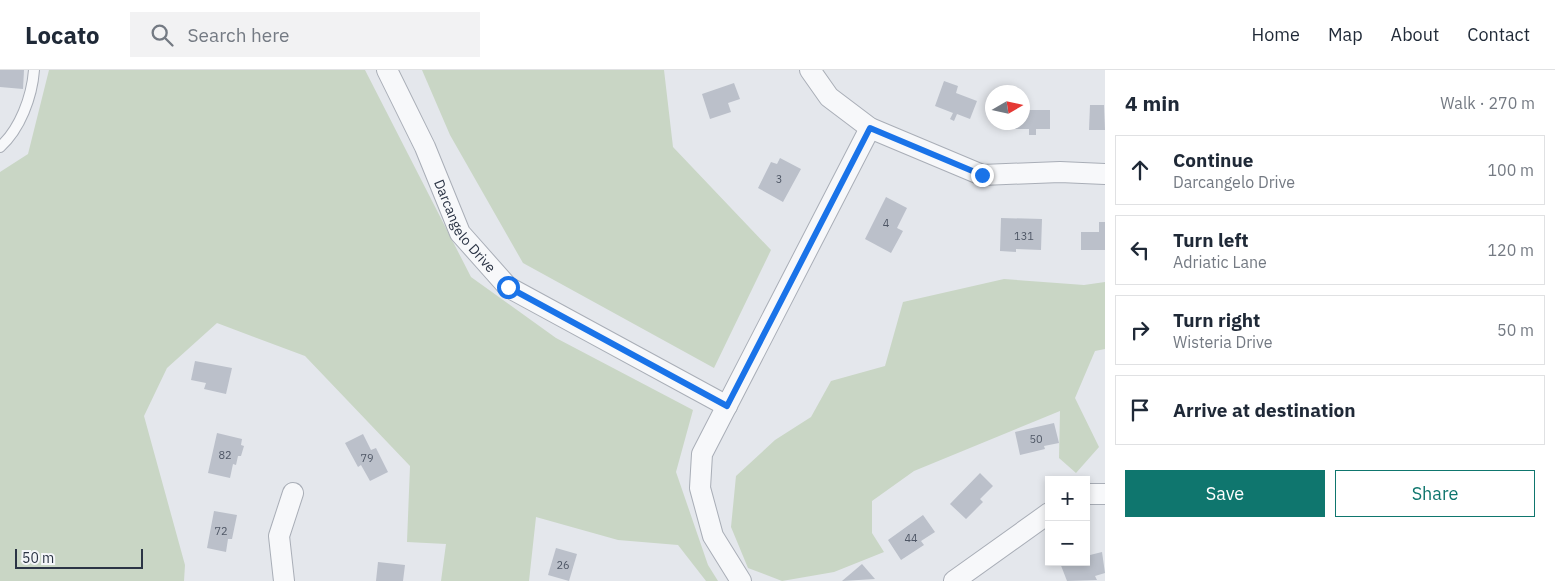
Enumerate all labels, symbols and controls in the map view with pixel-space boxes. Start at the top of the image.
search box [130,12,480,57]
text: Locato [25,19,100,51]
icon: search [148,21,176,49]
text: Search here [188,23,289,47]
text: Home [1252,23,1300,46]
text: Map [1328,23,1363,46]
text: About [1391,23,1439,46]
text: Contact [1467,23,1530,46]
north arrow [985,85,1030,130]
text: 4 min [1125,89,1180,117]
text: Walk · 270 m [1440,93,1535,113]
text: Continue [1173,148,1253,172]
icon: ahead [1126,156,1154,184]
text: 100 m [1487,160,1534,180]
route end [971,164,994,187]
house number: 3 [776,172,782,186]
text: Darcangelo Drive [1173,172,1295,192]
street label: Darcangelo Drive [430,177,500,276]
house number: 4 [883,216,890,230]
text: Turn left [1173,228,1249,252]
house number: 131 [1014,229,1034,243]
icon: left [1126,236,1154,264]
text: 120 m [1487,240,1534,260]
text: Adriatic Lane [1173,252,1267,272]
route start [497,276,520,299]
text: Turn right [1173,308,1260,332]
icon: right [1126,316,1154,344]
text: 50 m [1497,320,1534,340]
text: Wisteria Drive [1173,332,1273,352]
icon: arrive [1126,396,1154,424]
text: Arrive at destination [1173,398,1356,422]
house number: 50 [1029,432,1043,446]
house number: 82 [218,448,232,462]
house number: 79 [360,451,374,465]
button: Save [1125,470,1325,517]
button: Share [1335,470,1535,517]
map controls [1045,476,1090,566]
button: + [1045,476,1090,521]
button: − [1045,521,1090,566]
house number: 72 [214,524,228,538]
house number: 44 [904,531,918,545]
scale bar [15,546,142,569]
text: 50 m [22,549,54,567]
house number: 26 [556,558,570,572]

